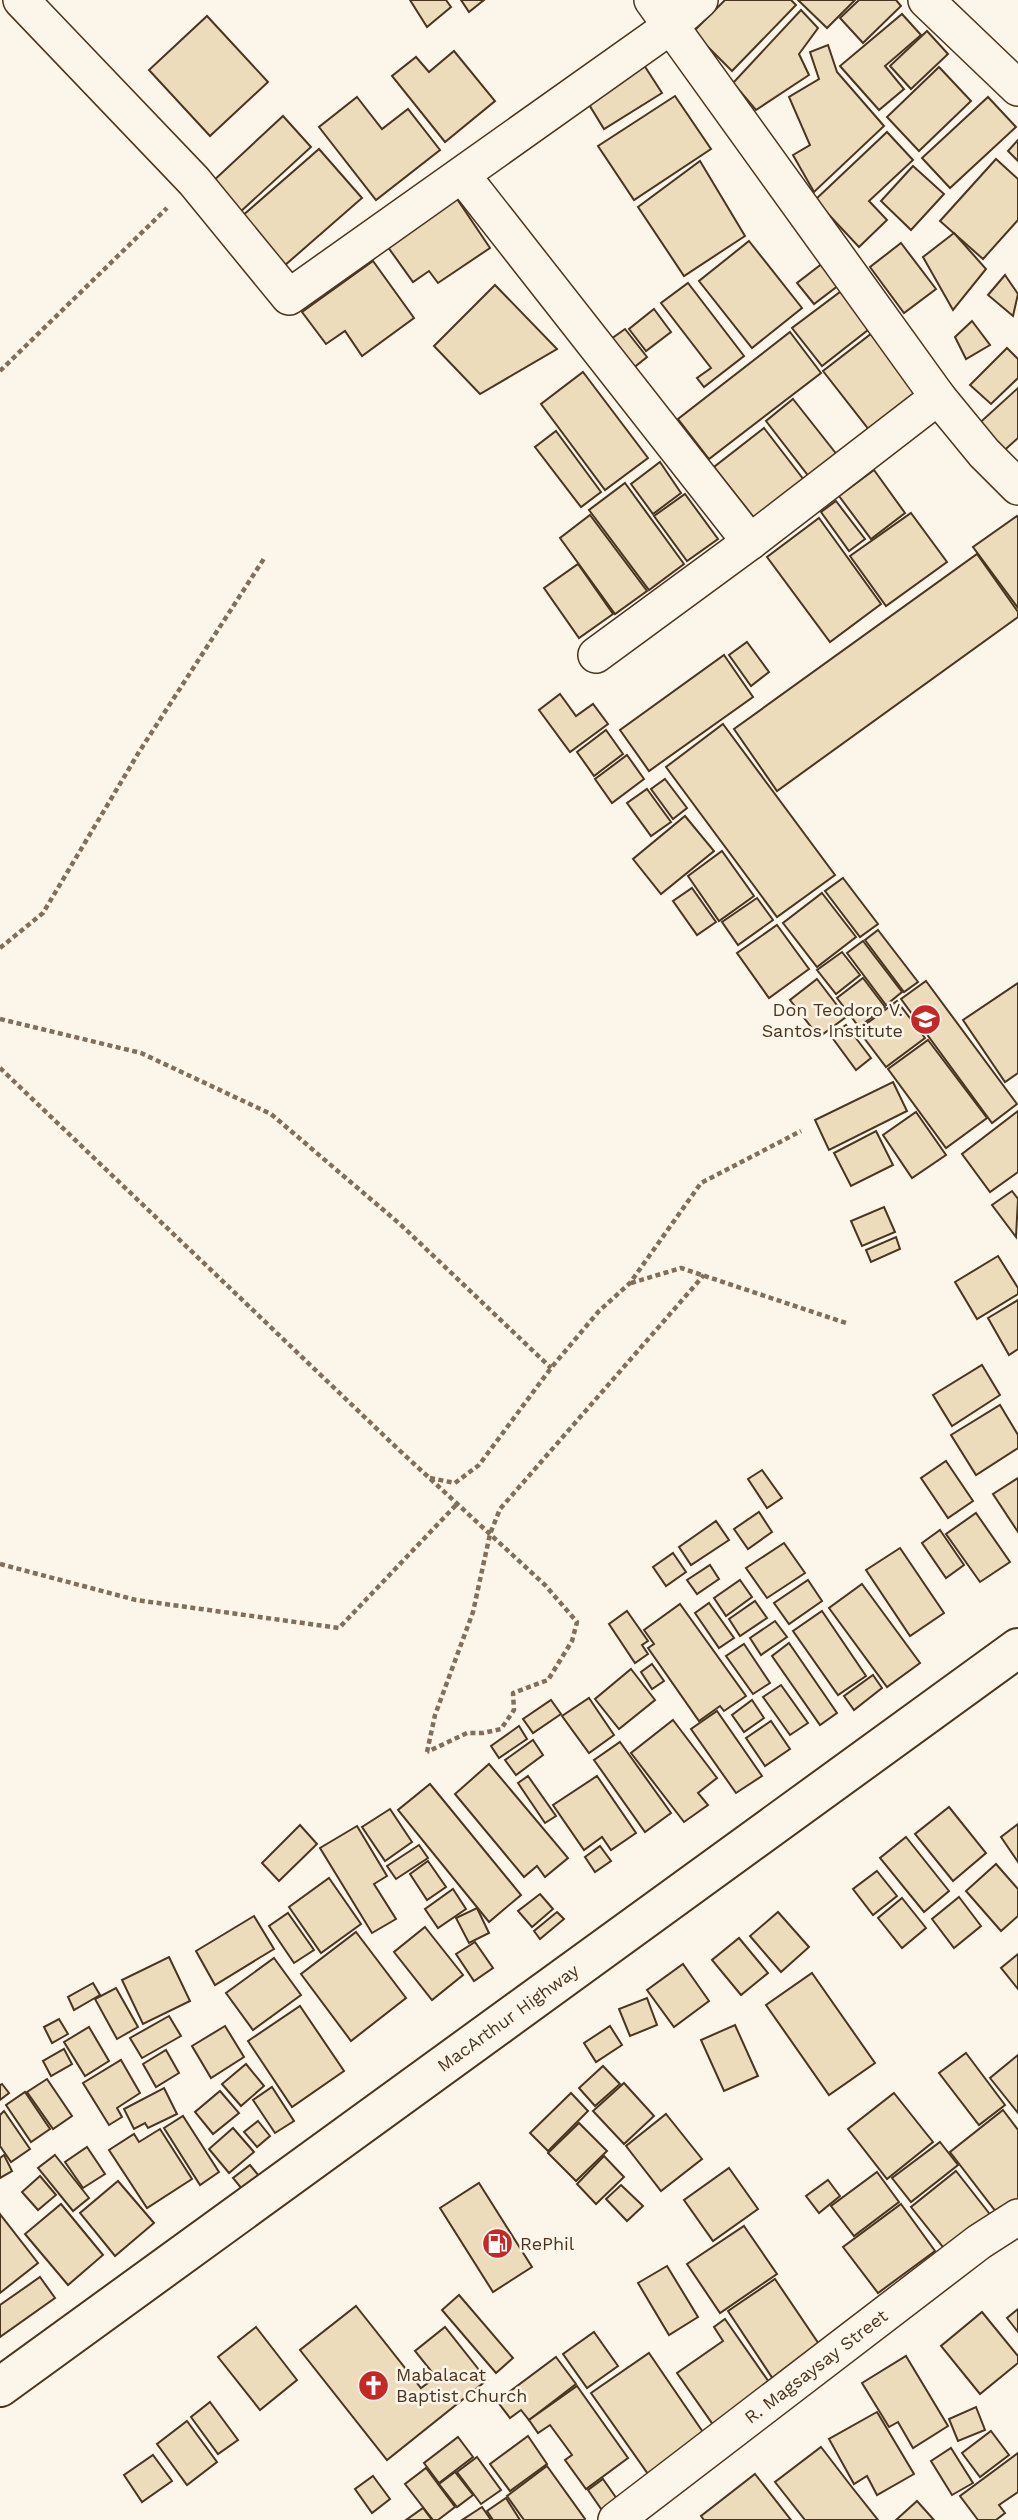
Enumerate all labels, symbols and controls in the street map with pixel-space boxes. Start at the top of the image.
place label: Don Teodoro V. Santos Institute [762,999,903,1041]
school or university icon: Don Teodoro V. Santos Institute [909,1003,943,1037]
street label: MacArthur Highway [433,1959,583,2076]
fuel station icon: RePhil [480,2227,514,2261]
place label: RePhil [520,2233,575,2254]
street label: R. Magsaysay Street [740,2305,892,2428]
place label: Mabalacat Baptist Church [396,2364,527,2406]
church icon: Mabalacat Baptist Church [356,2368,390,2402]

